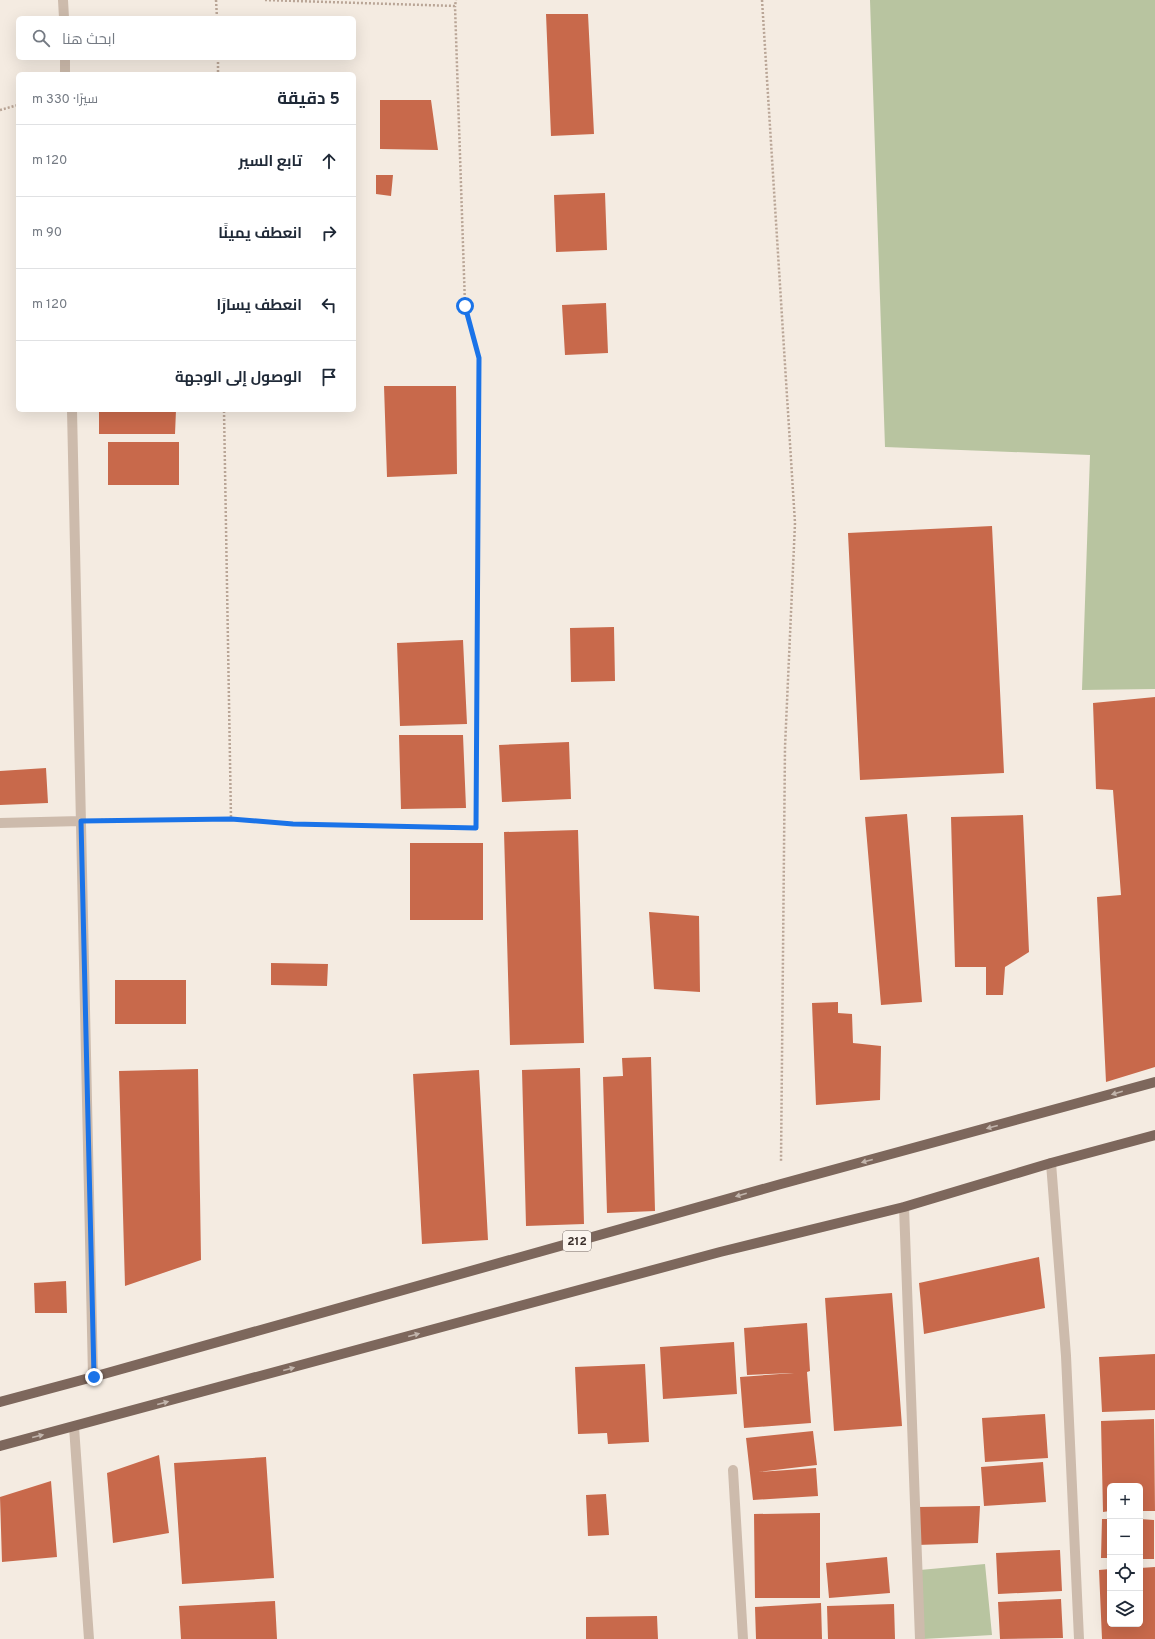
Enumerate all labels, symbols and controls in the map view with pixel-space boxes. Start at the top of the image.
search box [16,16,356,60]
icon: search [30,27,52,49]
text: ابحث هنا [62,31,116,50]
text: 5 دقيقة [277,89,340,111]
text: سيرًا · 330 m [32,92,98,108]
icon: ahead [318,150,340,172]
text: 120 m [32,153,67,169]
text: تابع السير [239,153,302,172]
icon: right [318,222,340,244]
text: 90 m [32,225,62,241]
text: انعطف يمينًا [218,225,302,244]
icon: left [318,294,340,316]
text: 120 m [32,297,67,313]
text: انعطف يسارًا [216,297,302,316]
route start [456,297,474,315]
icon: arrive [318,366,340,388]
text: الوصول إلى الوجهة [175,369,302,388]
one-way arrow [1111,1090,1123,1096]
one-way arrow [986,1124,998,1130]
one-way arrow [860,1158,872,1164]
one-way arrow [735,1192,747,1198]
road number: 212 [563,1231,591,1251]
one-way arrow [409,1332,421,1338]
one-way arrow [283,1366,295,1372]
route end [85,1368,103,1386]
one-way arrow [158,1400,170,1406]
one-way arrow [32,1433,44,1439]
map controls [1107,1483,1143,1627]
button: + [1107,1483,1143,1519]
button: − [1107,1519,1143,1555]
button: locate [1107,1555,1143,1591]
button: layers [1107,1591,1143,1627]

